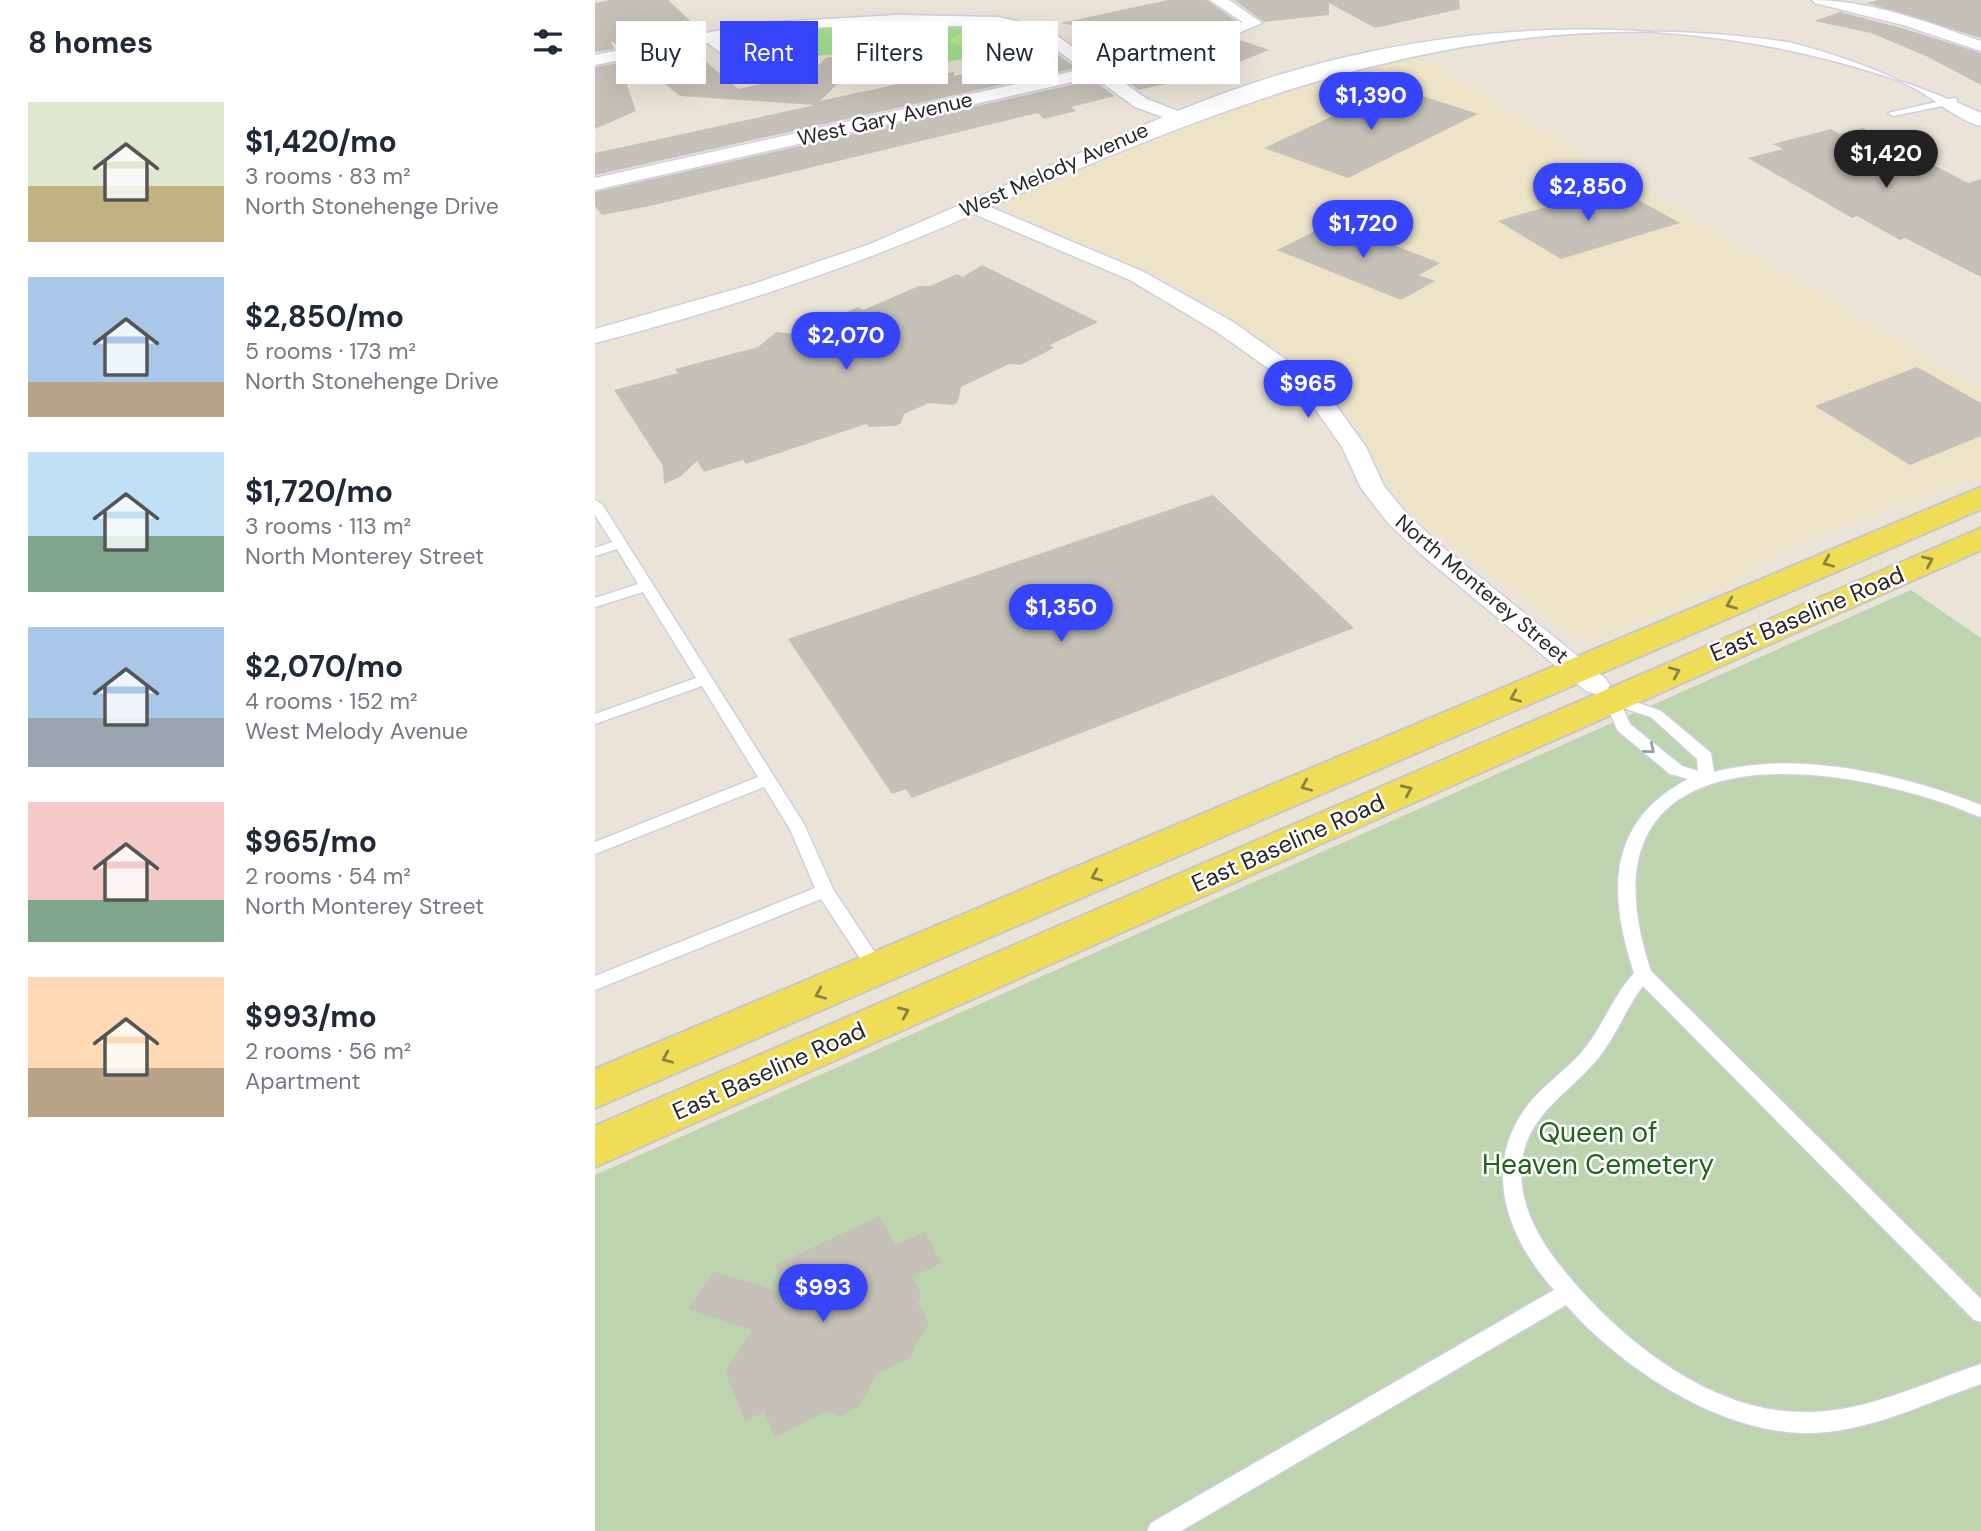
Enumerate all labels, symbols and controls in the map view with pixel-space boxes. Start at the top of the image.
chip: Buy [616,21,706,84]
chip: Rent [720,21,818,84]
chip: Filters [832,21,948,84]
chip: New [962,21,1058,84]
chip: Apartment [1072,21,1240,84]
text: 8 homes [28,23,153,62]
icon: filters [529,23,567,61]
pin: $1,390 [1314,72,1428,132]
text: $1,390 [1335,80,1407,110]
street label: West Gary Avenue [795,85,975,153]
street label: West Melody Avenue [955,116,1153,224]
text: $1,420/mo [245,122,397,161]
icon: home [84,130,168,214]
pin: $1,420 [1829,130,1943,190]
text: $1,420 [1850,138,1922,168]
text: 3 rooms · 83 m² [245,161,411,191]
pin: $2,850 [1531,164,1645,223]
text: $2,850 [1549,171,1627,201]
text: North Stonehenge Drive [245,191,499,221]
pin: $1,720 [1306,201,1420,260]
text: $1,720 [1328,208,1398,238]
text: $2,850/mo [245,297,404,336]
icon: home [84,305,168,389]
pin: $2,070 [789,312,903,372]
text: $2,070 [807,320,885,350]
text: 5 rooms · 173 m² [245,336,416,366]
pin: $965 [1267,360,1349,420]
text: North Stonehenge Drive [245,366,499,396]
text: $965 [1280,368,1336,398]
text: $1,720/mo [245,472,393,511]
icon: home [84,480,168,564]
street label: North Monterey Street [1389,508,1575,670]
text: 3 rooms · 113 m² [245,511,411,541]
text: North Monterey Street [245,541,484,571]
one-way arrow [1823,554,1835,568]
one-way arrow [1921,555,1934,569]
street label: East Baseline Road [1705,559,1909,668]
pin: $1,350 [1004,584,1118,644]
text: $1,350 [1025,592,1097,622]
one-way arrow [1726,596,1738,610]
text: $2,070/mo [245,647,403,686]
icon: home [84,655,168,739]
one-way arrow [1668,666,1680,680]
text: 4 rooms · 152 m² [245,686,418,716]
one-way arrow [1509,688,1521,702]
text: West Melody Avenue [245,716,468,746]
one-way arrow [1642,741,1655,753]
one-way arrow [1300,778,1313,792]
one-way arrow [1400,784,1413,798]
street label: East Baseline Road [1187,786,1389,899]
text: $965/mo [245,822,377,861]
icon: home [84,830,168,914]
text: 2 rooms · 54 m² [245,861,411,891]
one-way arrow [1091,868,1104,882]
text: North Monterey Street [245,891,484,921]
one-way arrow [814,986,827,1000]
text: $993/mo [245,997,377,1036]
icon: home [84,1005,168,1089]
one-way arrow [897,1006,910,1020]
street label: East Baseline Road [668,1014,870,1127]
text: 2 rooms · 56 m² [245,1036,411,1066]
one-way arrow [662,1050,674,1064]
text: Apartment [245,1066,360,1096]
park label: Queen of Heaven Cemetery [1482,1114,1714,1183]
pin: $993 [782,1264,864,1324]
text: $993 [795,1272,851,1302]

